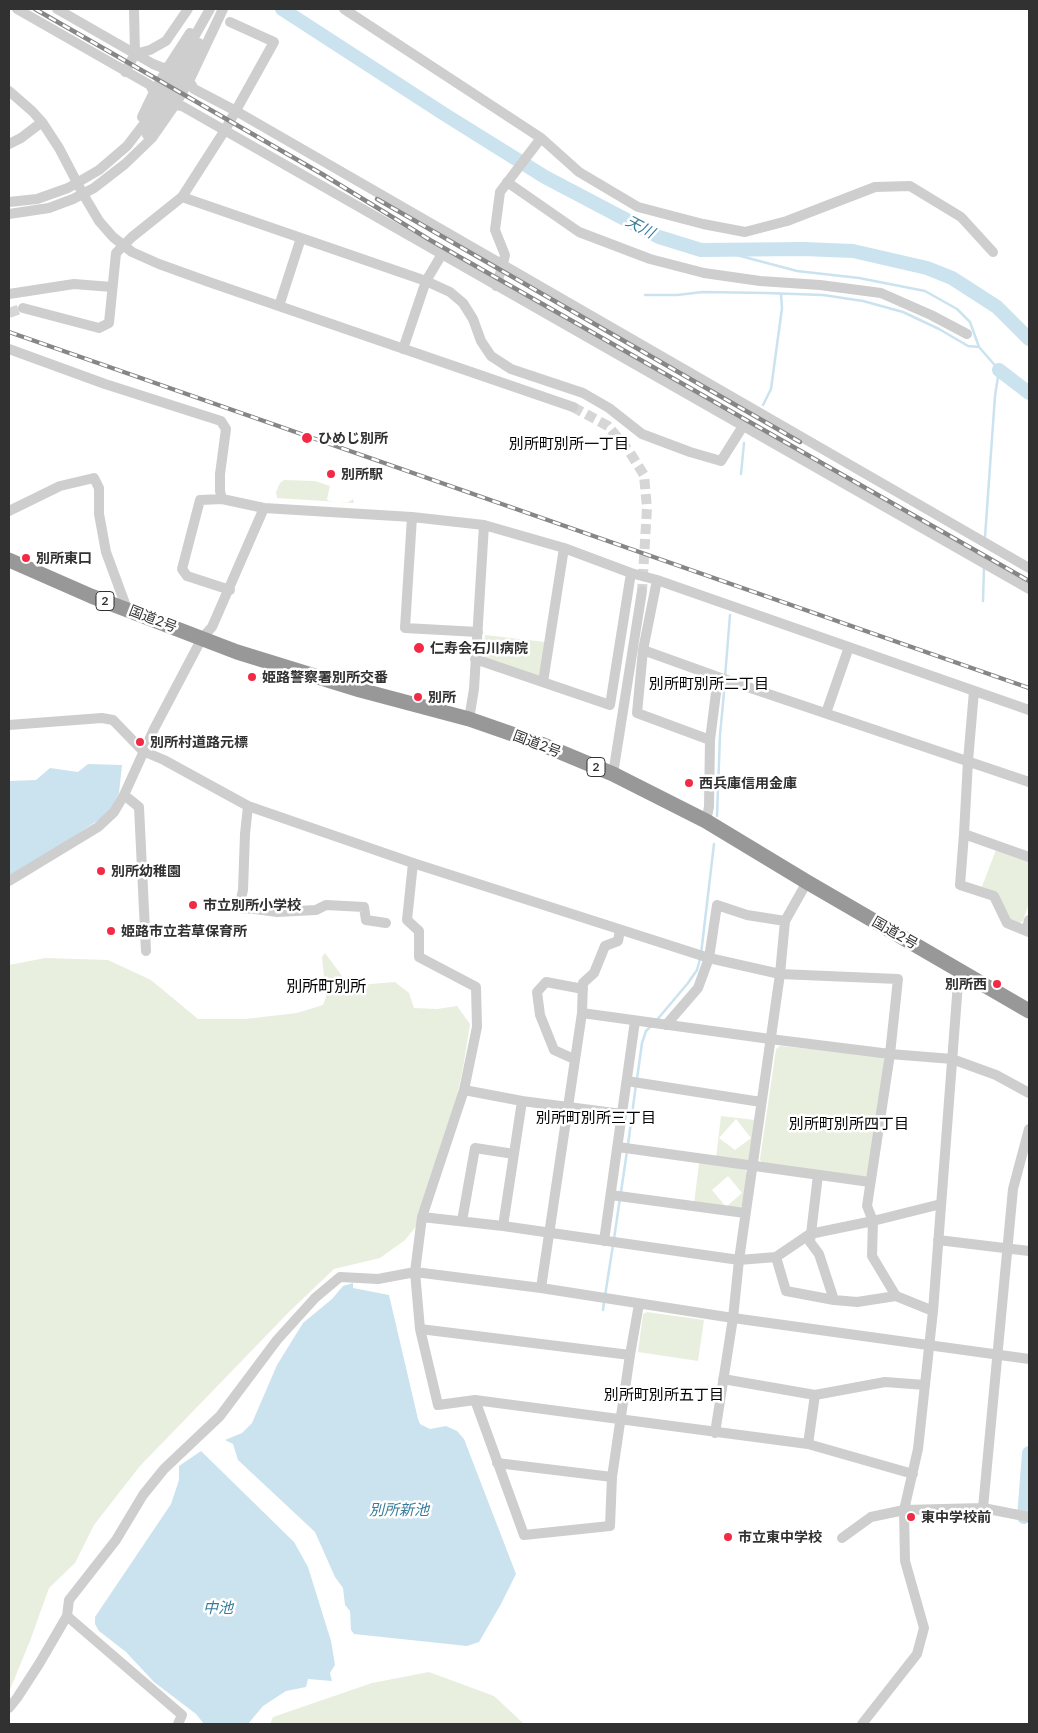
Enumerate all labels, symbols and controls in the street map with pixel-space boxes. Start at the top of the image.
water label: 天川 [623,212,657,242]
place label: ひめじ別所 [318,430,388,446]
marker: ひめじ別所 [300,431,314,445]
district label: 別所町別所一丁目 [509,435,629,453]
place label: 別所駅 [341,466,383,482]
marker: 別所駅 [325,468,337,480]
place label: 別所東口 [36,550,92,566]
marker: 別所東口 [20,552,32,564]
road number: 2 [96,592,114,610]
street label: 国道2号 [127,602,179,636]
place label: 仁寿会石川病院 [430,640,528,656]
marker: 仁寿会石川病院 [412,641,426,655]
place label: 姫路警察署別所交番 [262,669,388,685]
marker: 姫路警察署別所交番 [246,671,258,683]
district label: 別所町別所二丁目 [649,675,769,693]
place label: 別所 [428,689,456,705]
marker: 別所 [412,691,424,703]
street label: 国道2号 [511,727,563,761]
place label: 別所村道路元標 [150,734,248,750]
marker: 別所村道路元標 [134,736,146,748]
road number: 2 [587,758,605,776]
place label: 西兵庫信用金庫 [699,775,797,791]
marker: 西兵庫信用金庫 [683,777,695,789]
place label: 別所幼稚園 [111,863,181,879]
marker: 別所幼稚園 [95,865,107,877]
place label: 市立別所小学校 [203,897,301,913]
marker: 市立別所小学校 [187,899,199,911]
street label: 国道2号 [869,913,921,953]
place label: 姫路市立若草保育所 [121,923,247,939]
marker: 姫路市立若草保育所 [105,925,117,937]
place label: 別所西 [945,976,987,992]
district label: 別所町別所 [286,977,366,997]
marker: 別所西 [991,978,1003,990]
district label: 別所町別所三丁目 [536,1109,656,1127]
district label: 別所町別所四丁目 [789,1115,909,1133]
district label: 別所町別所五丁目 [604,1386,724,1404]
water label: 別所新池 [369,1501,429,1519]
place label: 東中学校前 [921,1509,991,1525]
marker: 東中学校前 [905,1511,917,1523]
place label: 市立東中学校 [738,1529,822,1545]
marker: 市立東中学校 [722,1531,734,1543]
water label: 中池 [203,1599,233,1617]

